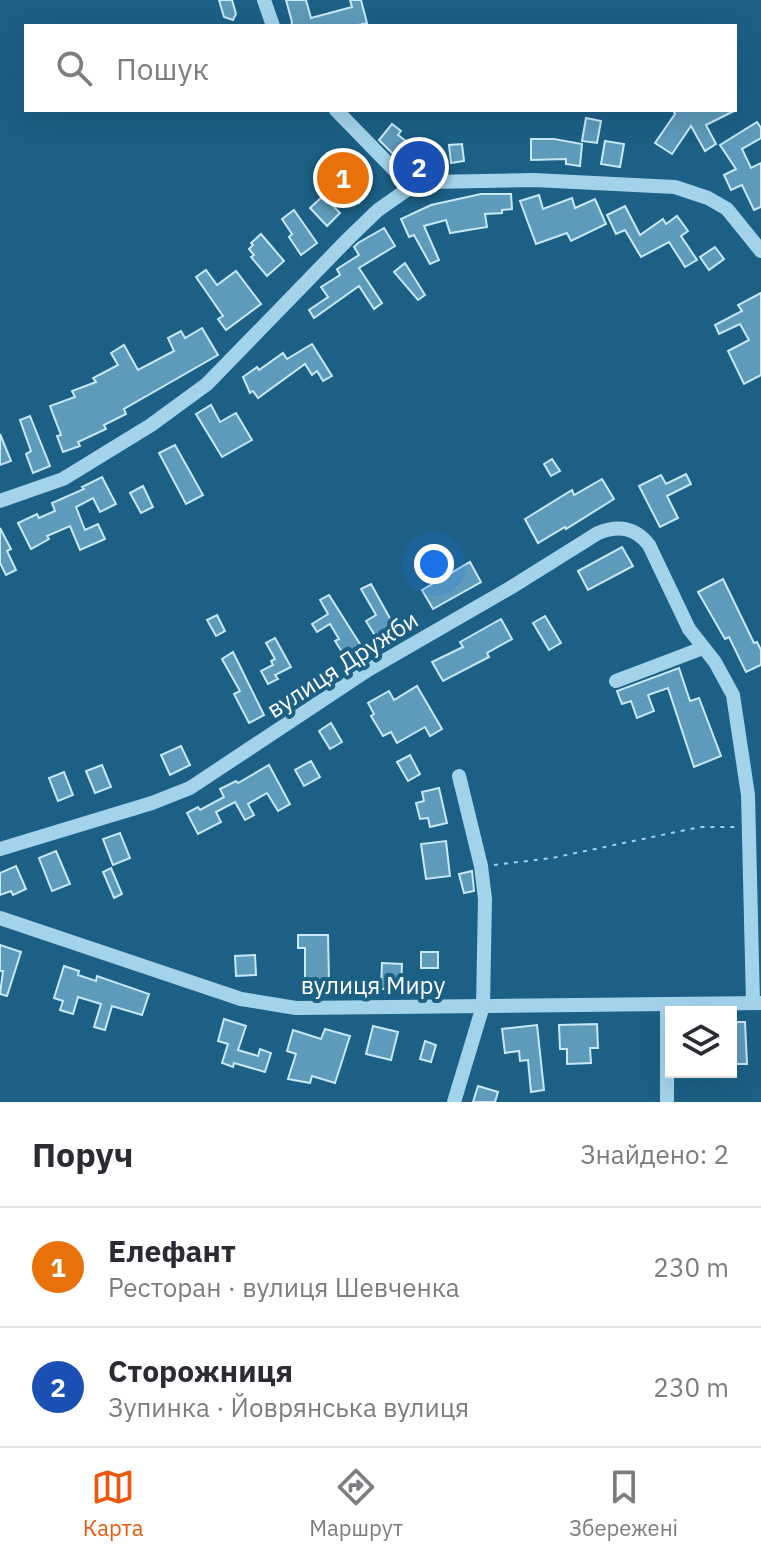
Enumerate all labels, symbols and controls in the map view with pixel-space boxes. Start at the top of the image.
search box [24,24,737,112]
icon: search [52,46,96,90]
text: Пошук [116,49,209,88]
pin: 2 [393,137,445,197]
pin: 1 [317,148,369,208]
your location [414,544,454,584]
street label: вулиця Дружби [260,603,424,725]
street label: вулиця Миру [301,969,445,1001]
map controls [665,1006,737,1078]
button: layers [665,1006,737,1078]
text: Поруч [32,1132,133,1176]
text: Знайдено: 2 [580,1137,729,1171]
text: Елефант [108,1231,236,1270]
text: 1 [50,1250,66,1284]
text: 230 m [653,1250,729,1284]
text: Ресторан · вулиця Шевченка [108,1270,460,1304]
text: Сторожниця [108,1351,293,1390]
text: 2 [50,1370,66,1404]
text: 230 m [653,1370,729,1404]
text: Зупинка · Йоврянська вулиця [108,1390,469,1424]
tab: Карта [83,1465,143,1542]
tab: Маршрут [309,1465,403,1542]
tab: Збережені [569,1465,678,1542]

